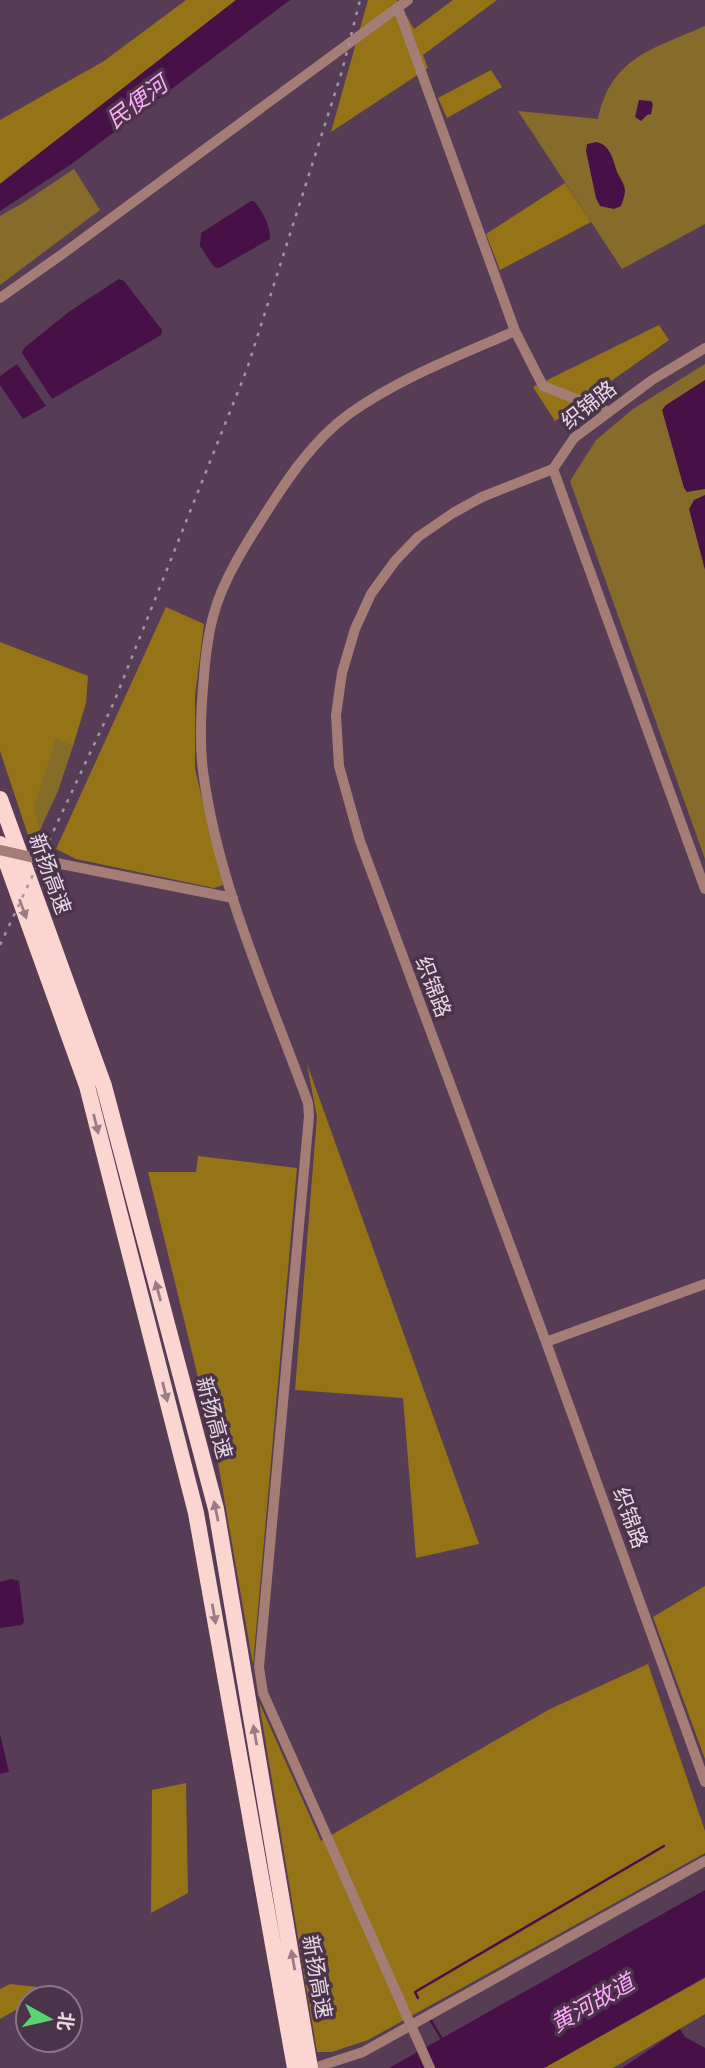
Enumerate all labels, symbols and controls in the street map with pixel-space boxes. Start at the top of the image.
water label: 民便河 [100,66,177,135]
street label: 织锦路 [555,374,622,435]
street label: 新扬高速 [23,829,78,918]
one-way arrow [18,898,29,919]
street label: 织锦路 [410,952,458,1021]
one-way arrow [91,1113,102,1135]
one-way arrow [153,1280,163,1301]
street label: 新扬高速 [191,1374,239,1462]
one-way arrow [160,1381,171,1403]
street label: 织锦路 [607,1483,655,1552]
one-way arrow [210,1500,221,1522]
one-way arrow [209,1603,220,1625]
one-way arrow [249,1724,260,1746]
street label: 新扬高速 [297,1933,339,2021]
one-way arrow [287,1948,298,1970]
water label: 黄河故道 [544,1965,642,2039]
north arrow [14,1984,84,2054]
text: 北 [53,2010,80,2033]

